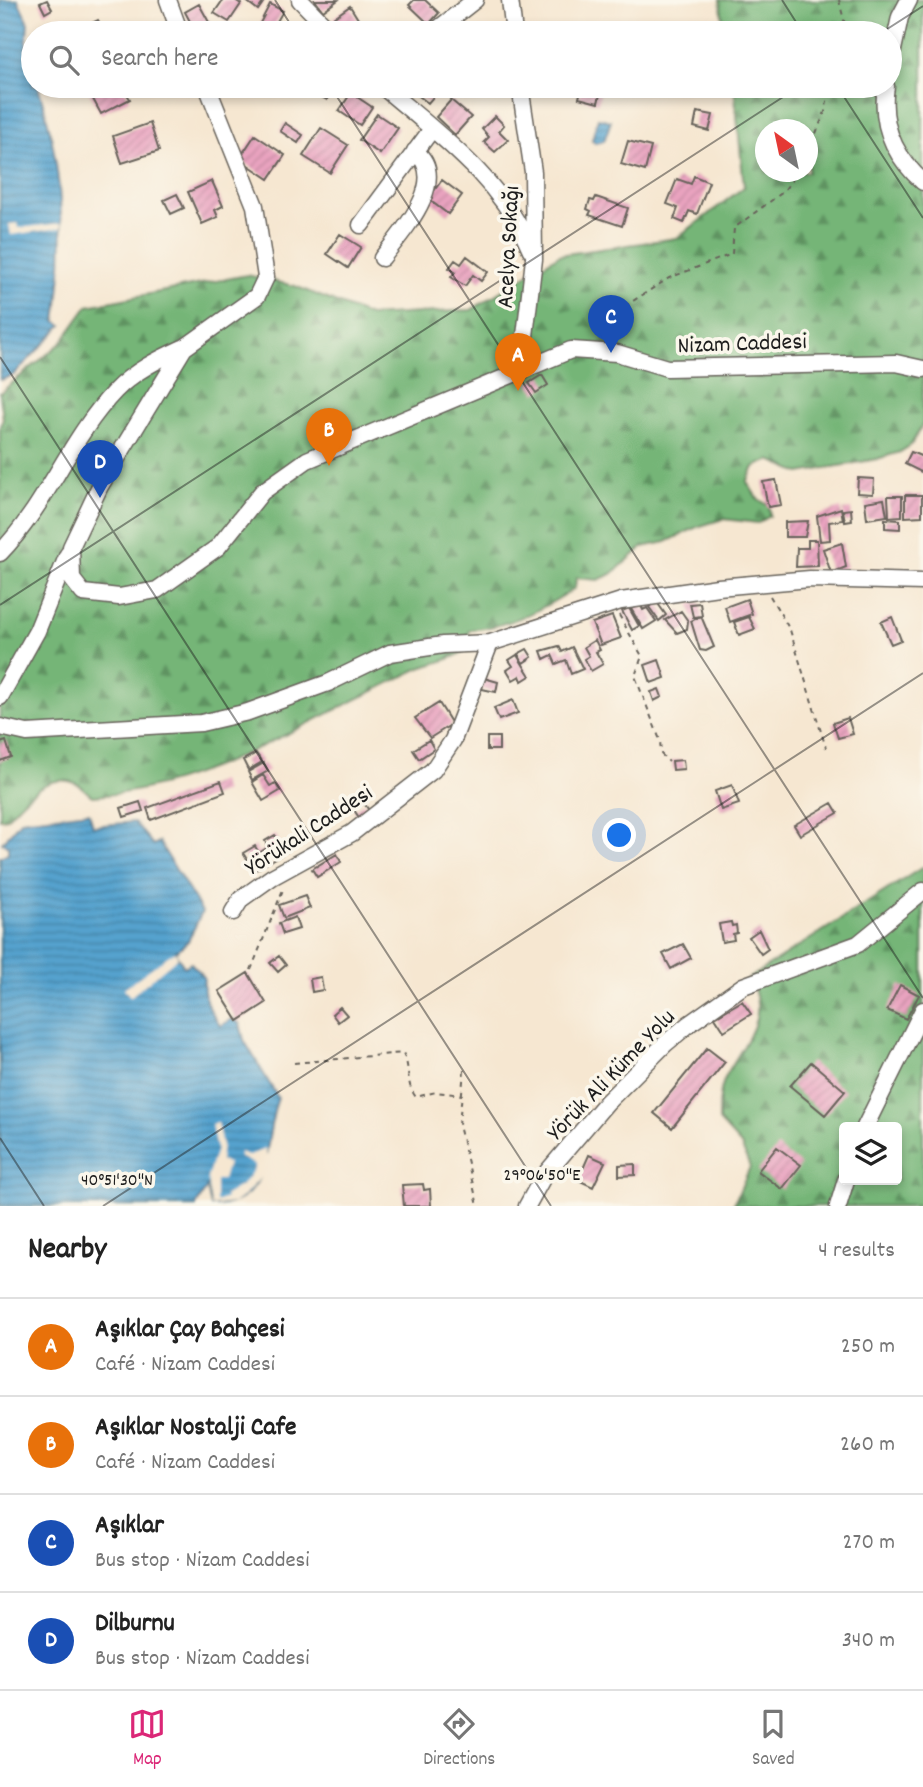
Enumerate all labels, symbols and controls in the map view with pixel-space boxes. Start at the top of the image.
search box [21,21,902,98]
icon: search [45,41,83,79]
text: Search here [101,41,219,78]
north arrow [755,119,818,182]
street label: Acelya Sokağı [490,185,530,309]
pin: C [588,295,634,353]
street label: Nizam Caddesi [677,326,807,364]
pin: A [495,333,541,391]
pin: B [306,408,352,466]
pin: D [77,440,123,498]
street label: Yörükali Caddesi [239,777,380,886]
your location [602,818,636,852]
street label: Yörük Ali Küme Yolu [540,1002,684,1150]
map controls [839,1122,902,1185]
button: layers [839,1122,902,1185]
text: 29°06'50"E [504,1164,580,1189]
text: 40°51'30"N [81,1169,153,1194]
text: Nearby [28,1230,106,1273]
text: 4 results [818,1235,895,1268]
text: Aşıklar Çay Bahçesi [95,1312,285,1349]
text: A [45,1331,57,1364]
text: 250 m [841,1331,895,1364]
text: Café · Nizam Caddesi [95,1349,275,1382]
text: Aşıklar Nostalji Cafe [95,1410,296,1447]
text: B [46,1429,56,1462]
text: 260 m [840,1429,895,1462]
text: Café · Nizam Caddesi [95,1447,275,1480]
text: Aşıklar [95,1508,164,1545]
text: C [45,1527,57,1560]
text: 270 m [843,1527,895,1560]
text: Bus stop · Nizam Caddesi [95,1545,309,1578]
text: Dilburnu [95,1606,175,1643]
text: D [45,1625,57,1658]
text: 340 m [842,1625,895,1658]
text: Bus stop · Nizam Caddesi [95,1643,309,1676]
tab: Map [128,1705,166,1774]
tab: Directions [423,1705,495,1774]
tab: Saved [752,1705,795,1774]

